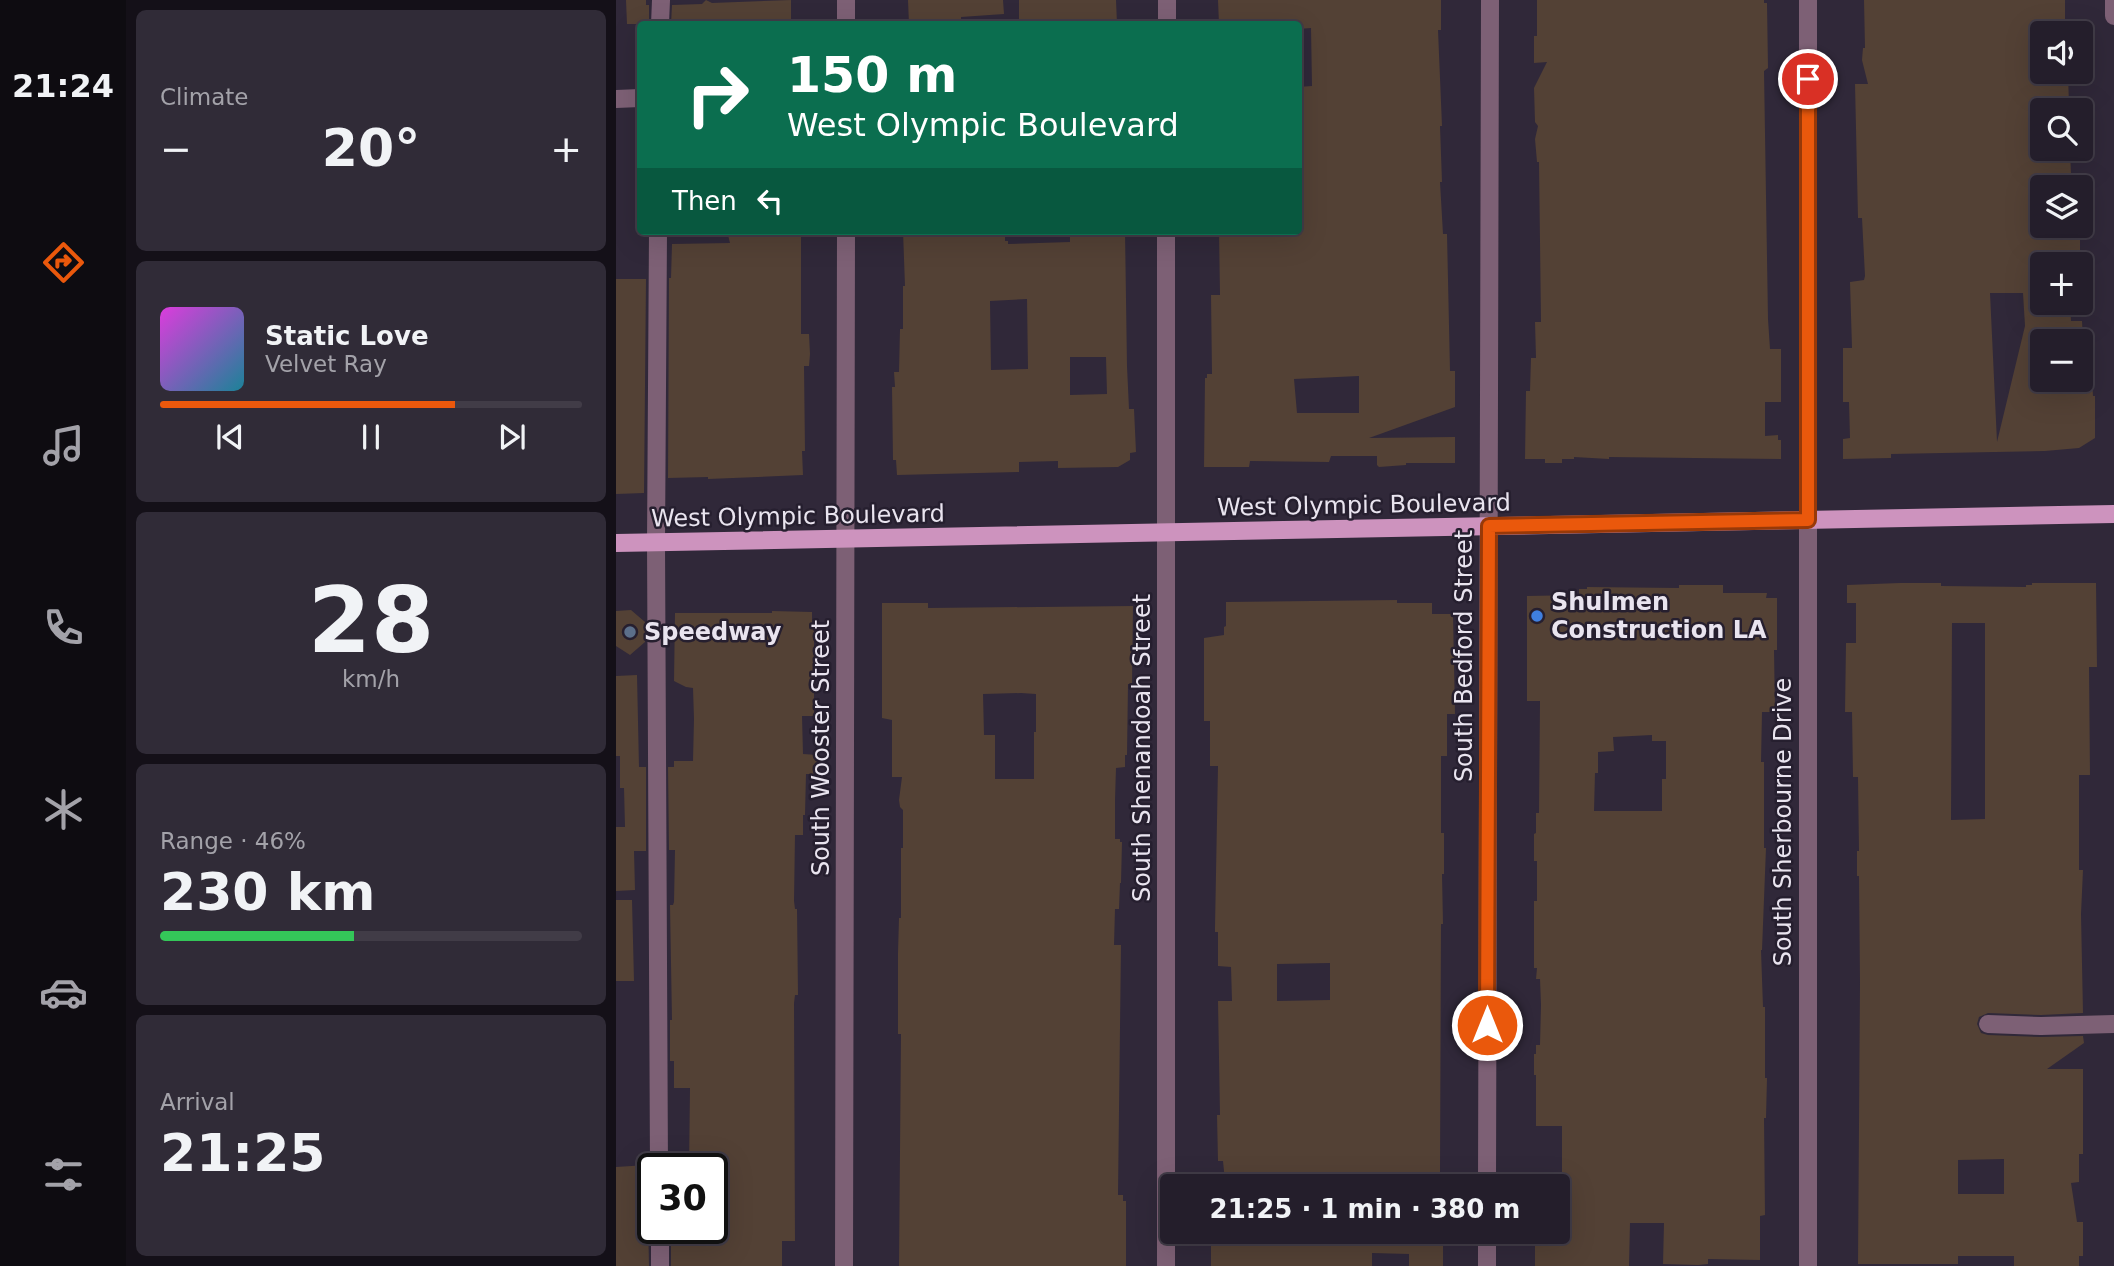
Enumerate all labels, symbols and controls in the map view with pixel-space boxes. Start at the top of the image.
map controls [2030,21,2093,392]
button: sound [2030,21,2093,84]
text: 150 m [787,47,957,104]
icon: right [672,49,763,140]
pin [1778,49,1838,109]
icon: arrive [1789,60,1827,98]
text: 21:24 [12,67,114,105]
text: Climate [160,84,249,110]
button: search [2030,98,2093,161]
text: West Olympic Boulevard [787,106,1179,144]
text: 20° [322,118,420,178]
text: − [160,127,192,171]
text: + [550,127,582,171]
button: layers [2030,175,2093,238]
icon: left [751,182,789,220]
text: Then [672,186,737,216]
icon: directions [39,238,88,287]
button: + [2030,252,2093,315]
text: Static Love [265,321,429,351]
button: − [2030,329,2093,392]
text: Velvet Ray [265,351,387,377]
icon: previous [211,418,249,456]
icon: pause [352,418,390,456]
icon: next [493,418,531,456]
icon: music [39,421,88,470]
street label: West Olympic Boulevard [1217,488,1511,522]
street label: West Olympic Boulevard [651,499,945,533]
street label: South Bedford Street [1450,530,1478,782]
text: 28 [308,568,434,673]
place label: Shulmen Construction LA [1551,588,1767,644]
street label: South Shenandoah Street [1128,594,1156,902]
icon: phone [39,603,88,652]
marker: Shulmen Construction LA [1529,608,1545,624]
place label: Speedway [644,618,782,646]
street label: South Wooster Street [807,620,835,876]
marker: Speedway [622,624,638,640]
text: km/h [342,666,400,692]
street label: South Sherbourne Drive [1769,678,1797,966]
icon: climate [39,785,88,834]
text: Range · 46% [160,828,306,854]
text: 230 km [160,862,375,922]
icon: car [39,968,88,1017]
position arrow [1450,988,1524,1062]
text: Arrival [160,1089,235,1115]
text: 21:25 [160,1123,326,1183]
icon: filters [39,1150,88,1199]
speed limit sign: 30 [637,1153,728,1244]
text: 21:25 · 1 min · 380 m [1210,1194,1520,1224]

